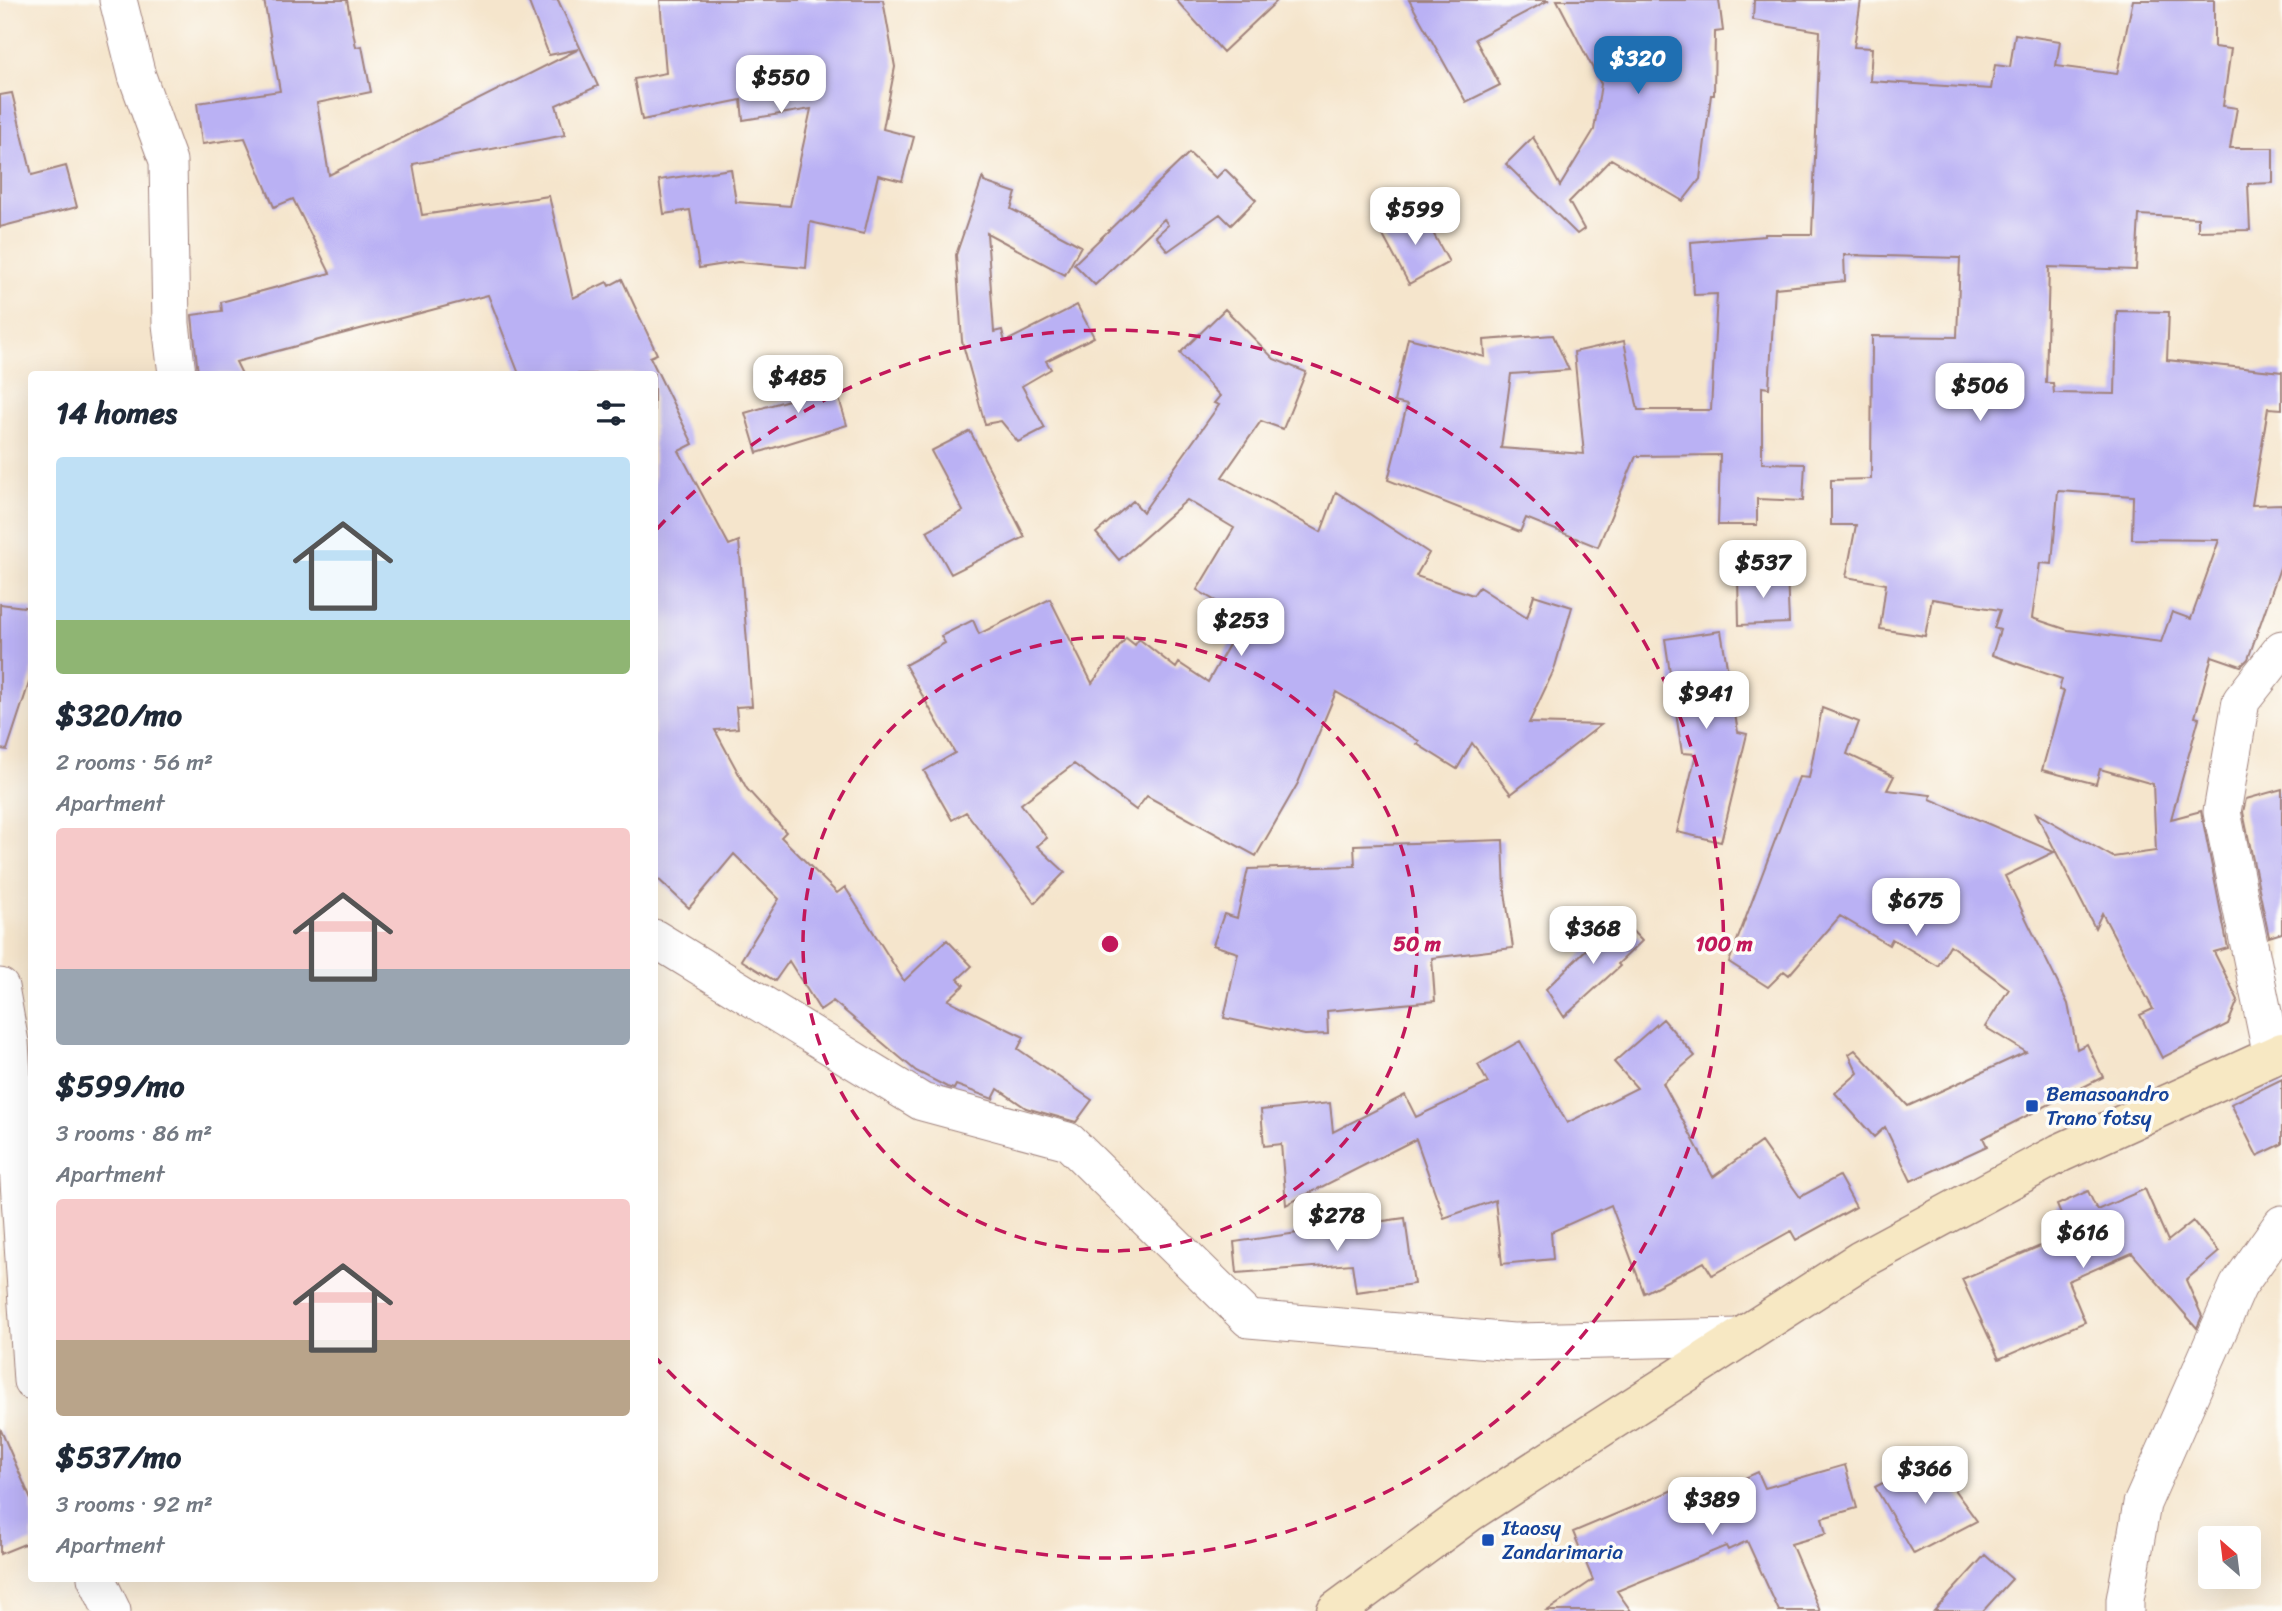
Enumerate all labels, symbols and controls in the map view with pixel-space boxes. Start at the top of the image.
pin: $320 [1597,36,1679,96]
text: $320 [1610,38,1666,79]
pin: $550 [740,55,822,115]
text: $550 [752,57,810,98]
pin: $599 [1374,188,1456,247]
text: $599 [1386,189,1444,230]
pin: $485 [757,356,839,415]
text: $485 [769,357,827,398]
pin: $506 [1939,364,2021,423]
text: $506 [1951,365,2009,406]
text: 14 homes [56,386,177,440]
icon: filters [592,394,630,432]
icon: home [280,503,406,629]
pin: $537 [1722,540,1804,600]
text: $537 [1735,542,1791,583]
pin: $253 [1200,598,1282,658]
text: $253 [1213,600,1269,641]
pin: $941 [1665,672,1747,731]
text: $941 [1679,673,1733,714]
text: $320/mo [56,688,182,742]
text: 2 rooms · 56 m² [56,742,213,783]
text: Apartment [56,783,165,824]
icon: home [280,874,406,1000]
pin: $675 [1875,878,1957,938]
text: $675 [1888,880,1944,921]
pin: $368 [1552,906,1634,966]
text: $368 [1565,908,1621,949]
text: 50 m [1393,925,1442,963]
text: 100 m [1695,925,1753,963]
centre of rings [1098,932,1122,956]
text: $599/mo [56,1059,185,1113]
place label: Bemasoandro Trano fotsy [2046,1075,2169,1137]
marker: Bemasoandro Trano fotsy [2024,1098,2040,1114]
text: 3 rooms · 86 m² [56,1113,212,1154]
text: Apartment [56,1154,165,1195]
pin: $278 [1296,1194,1378,1253]
text: $278 [1309,1195,1365,1236]
pin: $616 [2042,1210,2124,1270]
text: $616 [2057,1212,2109,1253]
icon: home [280,1245,406,1371]
text: $537/mo [56,1430,181,1484]
pin: $366 [1884,1446,1966,1506]
text: $366 [1898,1448,1952,1489]
pin: $389 [1671,1478,1753,1537]
text: $389 [1684,1479,1740,1520]
text: 3 rooms · 92 m² [56,1484,213,1525]
place label: Itaosy Zandarimaria [1501,1509,1623,1571]
text: Apartment [56,1525,165,1566]
north arrow [2198,1526,2261,1589]
map controls [2198,1526,2261,1589]
marker: Itaosy Zandarimaria [1480,1532,1496,1548]

